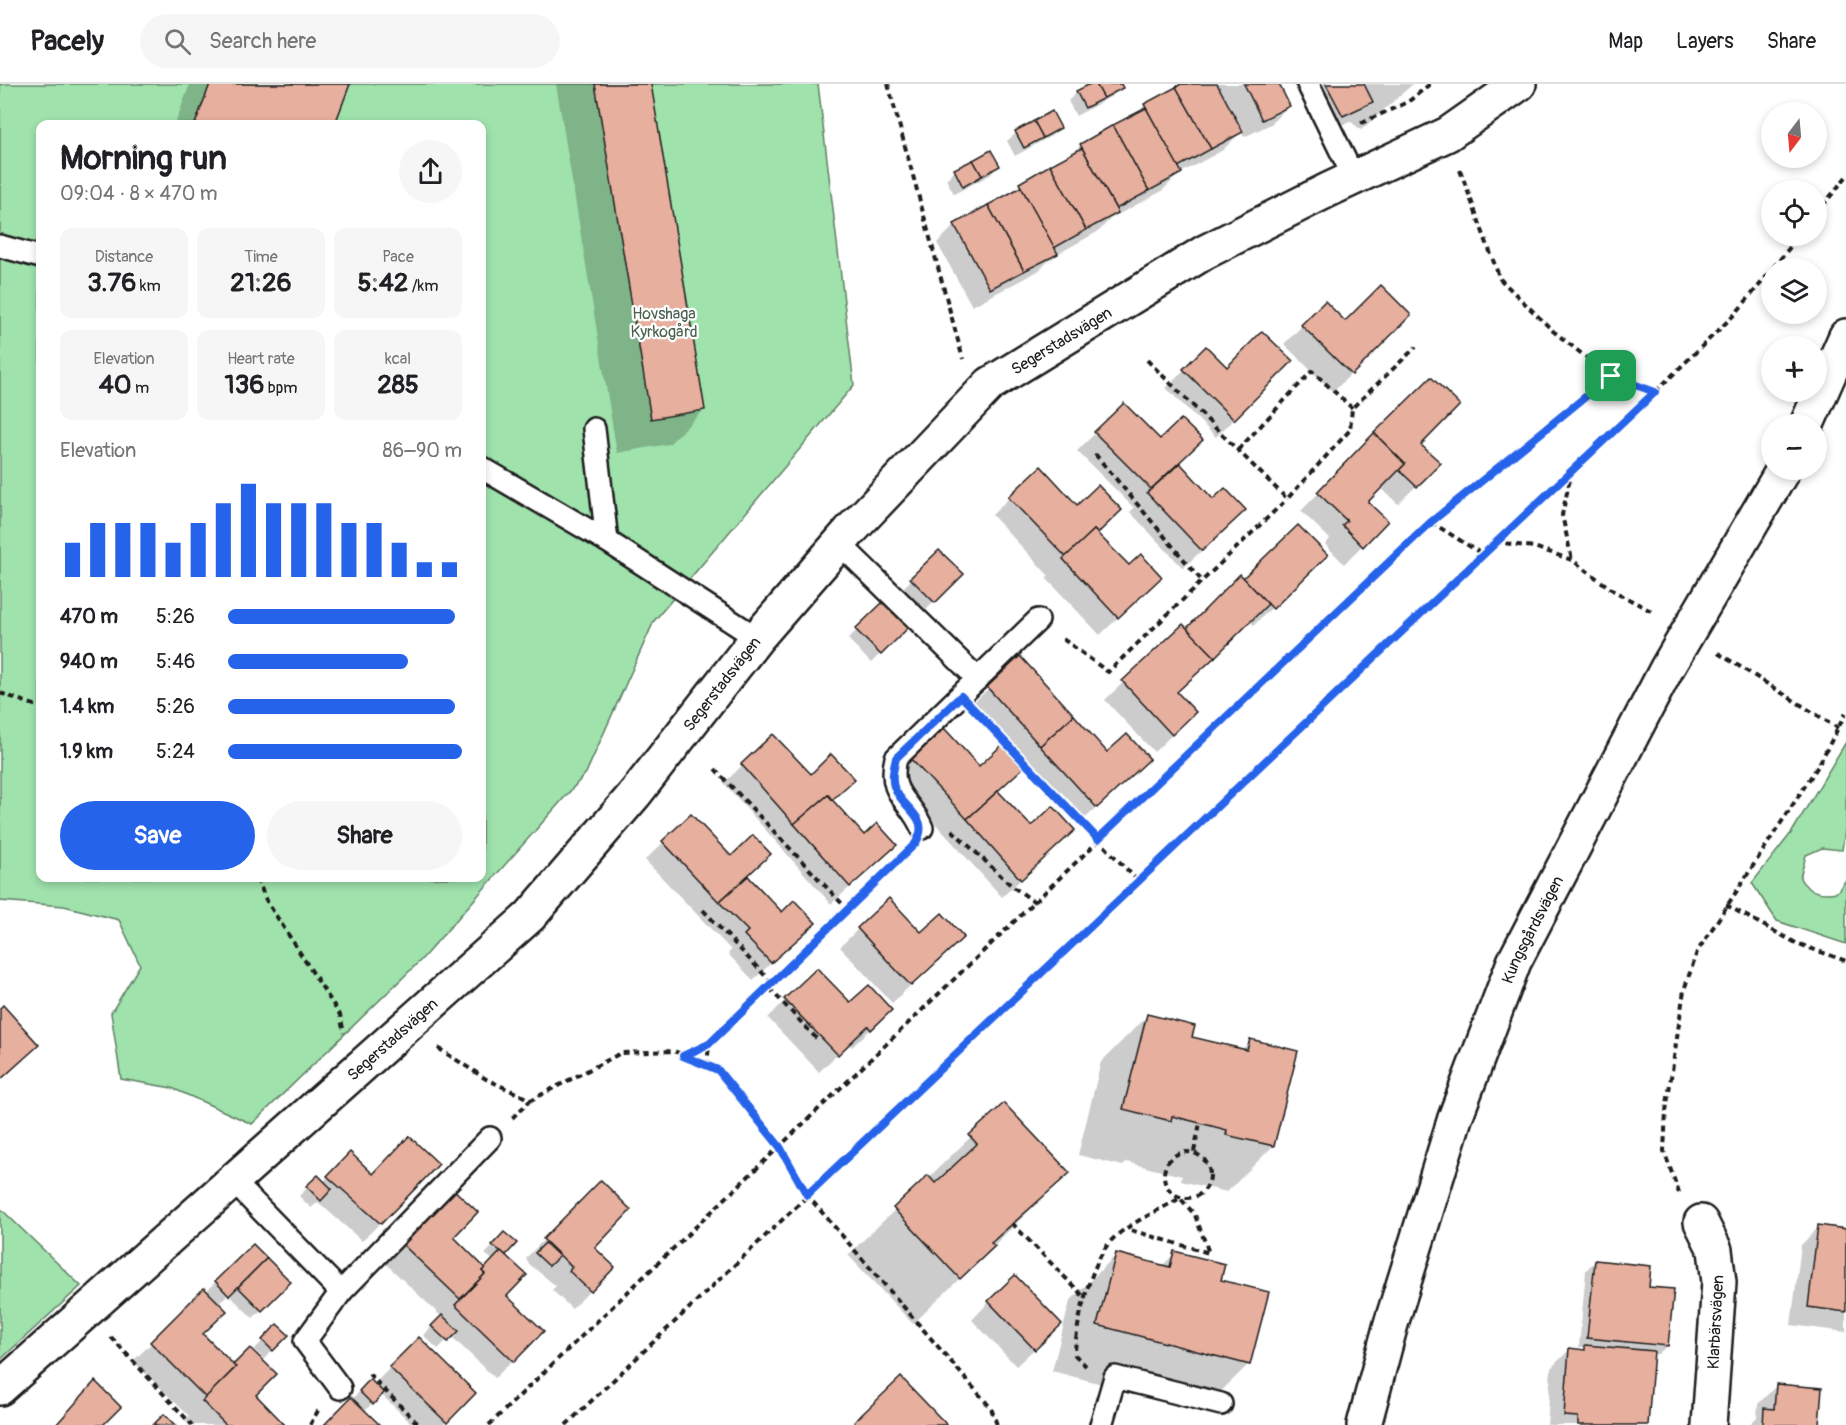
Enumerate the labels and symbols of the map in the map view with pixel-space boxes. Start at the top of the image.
north arrow [1761,102,1827,168]
street label: Segerstadsvägen [1008,303,1116,380]
park label: Hovshaga Kyrkogård [630,304,698,342]
pin [1585,350,1636,401]
street label: Segerstadsvägen [679,633,765,735]
street label: Kungsgårdsvägen [1498,873,1568,987]
street label: Segerstadsvägen [343,994,442,1085]
street label: Klarbärsvägen [1704,1274,1728,1370]

